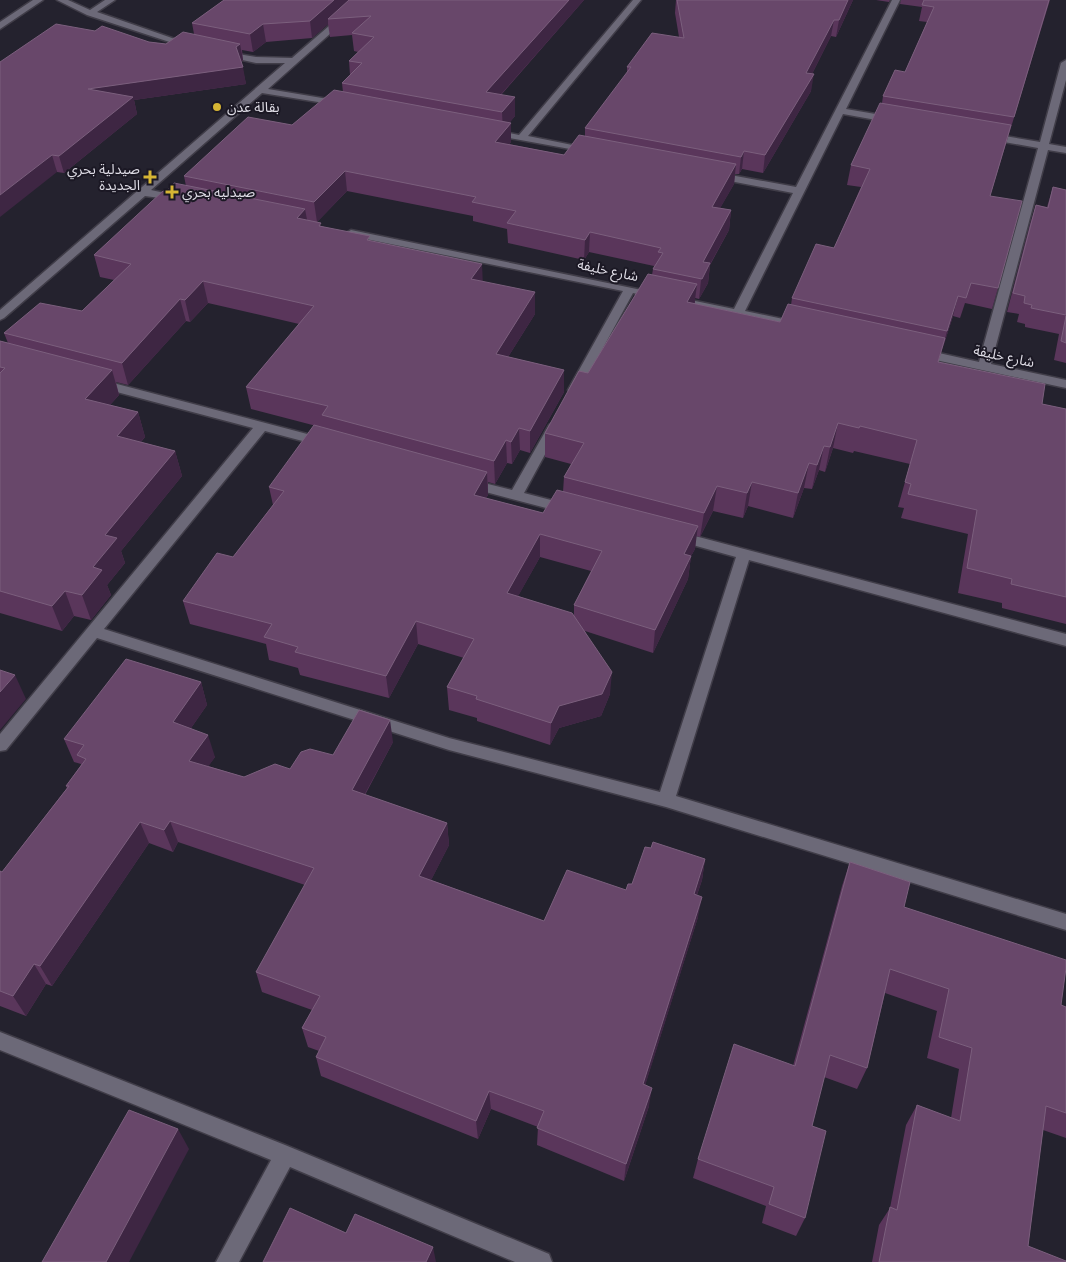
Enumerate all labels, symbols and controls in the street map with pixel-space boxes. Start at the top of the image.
place label: بقالة عدن [227,99,280,116]
marker: بقالة عدن [211,101,223,113]
place label: صيدلية بحري الجديدة [67,161,140,193]
marker: صيدلية بحري الجديدة [144,171,156,183]
place label: صيدليه بحري [182,184,255,203]
marker: صيدليه بحري [166,186,178,198]
street label: شارع خليفة [575,256,640,287]
street label: شارع خليفة [971,342,1036,373]

